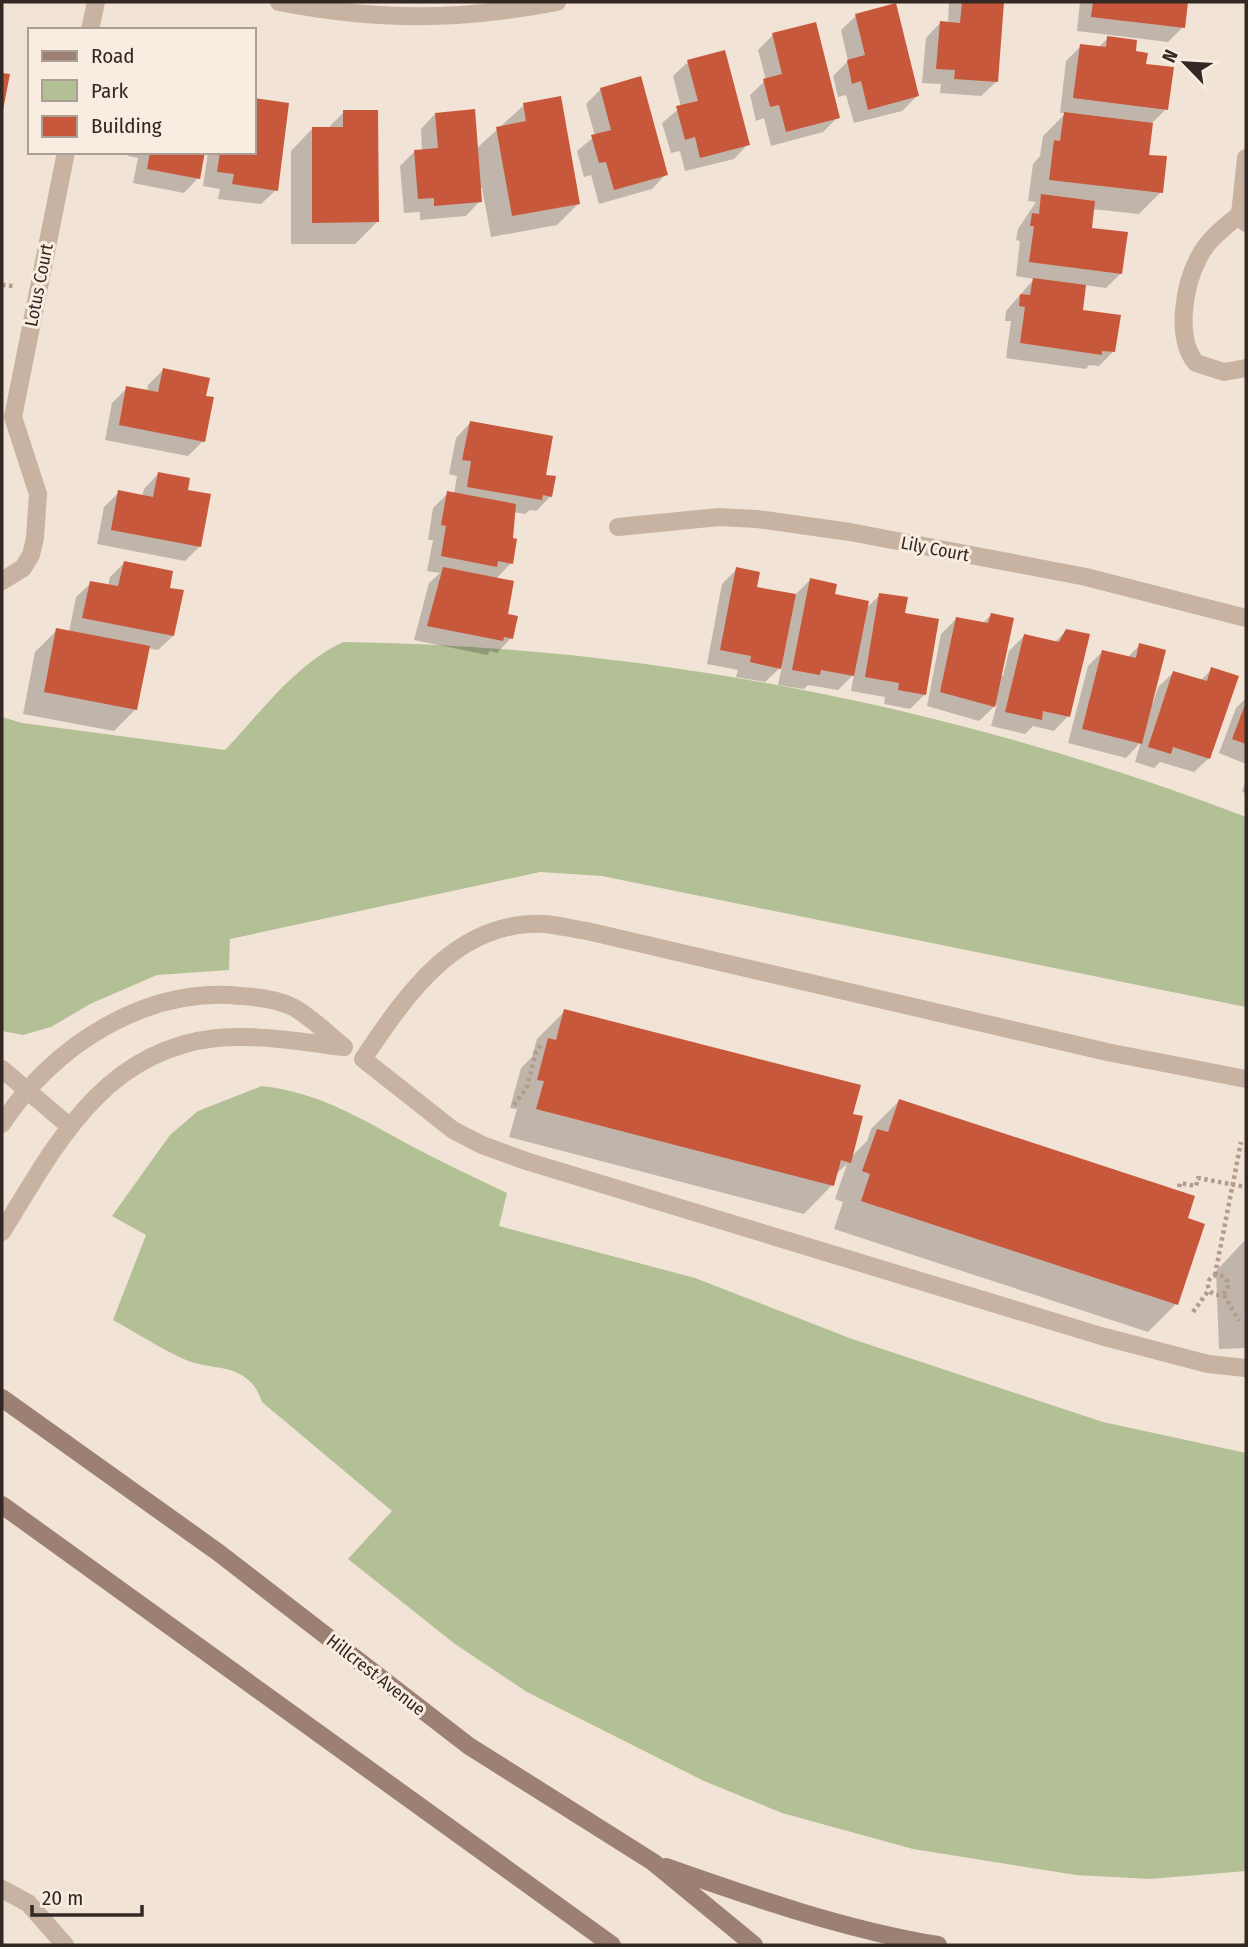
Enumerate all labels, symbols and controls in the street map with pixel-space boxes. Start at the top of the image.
legend [28,28,256,154]
north arrow [1150,28,1220,98]
text: Road [91,43,135,69]
text: N [1157,46,1183,66]
text: Park [91,78,129,104]
text: Building [91,113,162,139]
street label: Lotus Court [20,242,58,328]
street label: Lily Court [899,532,971,566]
street label: Hillcrest Avenue [322,1630,430,1720]
scale bar [32,1874,142,1918]
text: 20 m [42,1885,83,1911]

